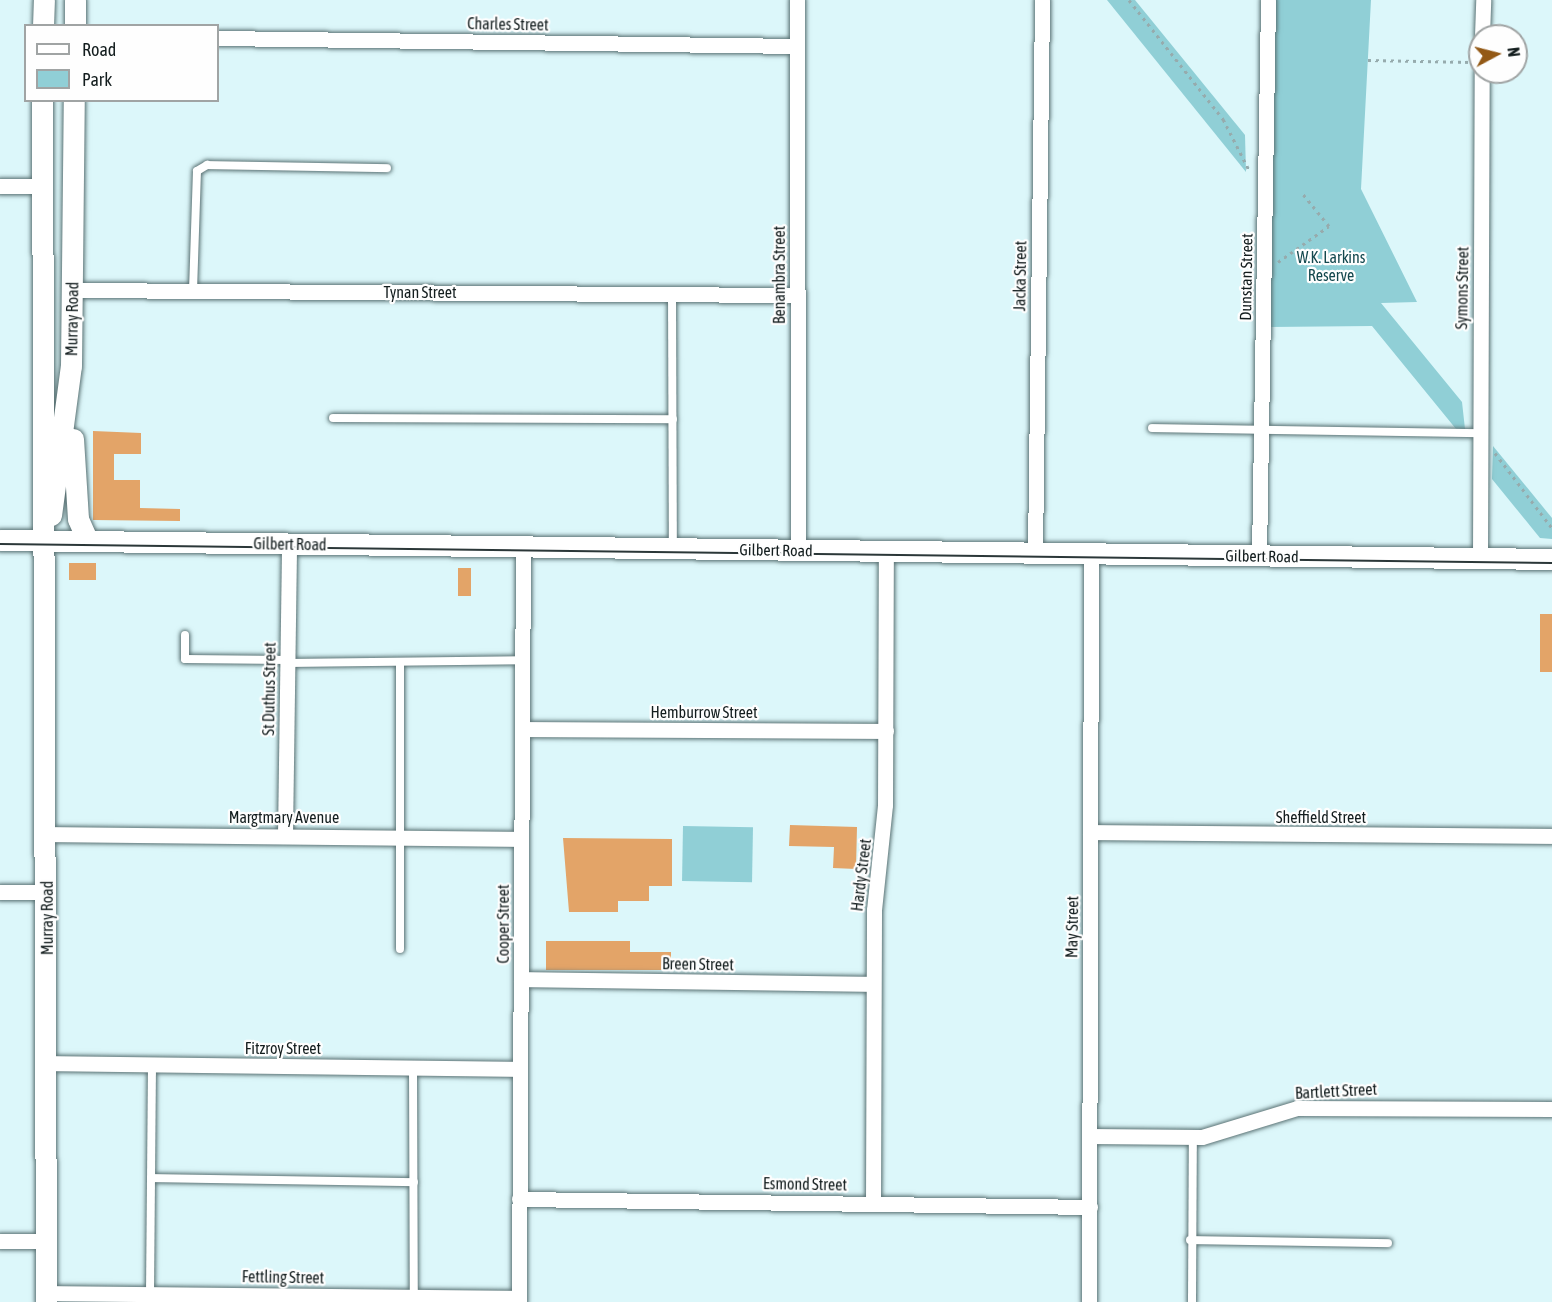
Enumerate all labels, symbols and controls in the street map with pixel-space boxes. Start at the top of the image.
street label: Charles Street [467,14,549,34]
legend [24,24,219,102]
north arrow [1468,24,1528,84]
text: Road [82,39,116,60]
text: N [1504,46,1523,58]
text: Park [82,69,112,90]
street label: Benambra Street [769,226,789,324]
street label: Dunstan Street [1236,233,1256,321]
street label: Jacka Street [1010,241,1030,311]
street label: Symons Street [1452,246,1472,330]
park label: W.K. Larkins Reserve [1297,247,1365,285]
street label: Murray Road [62,282,82,356]
street label: Tynan Street [383,282,457,302]
street label: Gilbert Road [253,534,327,554]
street label: Gilbert Road [739,540,813,560]
street label: Gilbert Road [1225,546,1299,566]
street label: St Duthus Street [259,642,279,736]
street label: Hemburrow Street [650,702,758,722]
street label: Margtmary Avenue [229,807,339,827]
street label: Sheffield Street [1276,807,1366,827]
street label: Hardy Street [847,838,875,912]
street label: Murray Road [37,881,57,955]
street label: Cooper Street [493,884,513,964]
street label: May Street [1062,896,1082,958]
street label: Breen Street [662,954,734,974]
street label: Fitzroy Street [245,1038,321,1058]
street label: Bartlett Street [1295,1079,1377,1103]
street label: Esmond Street [763,1174,847,1194]
street label: Fettling Street [242,1267,324,1287]

